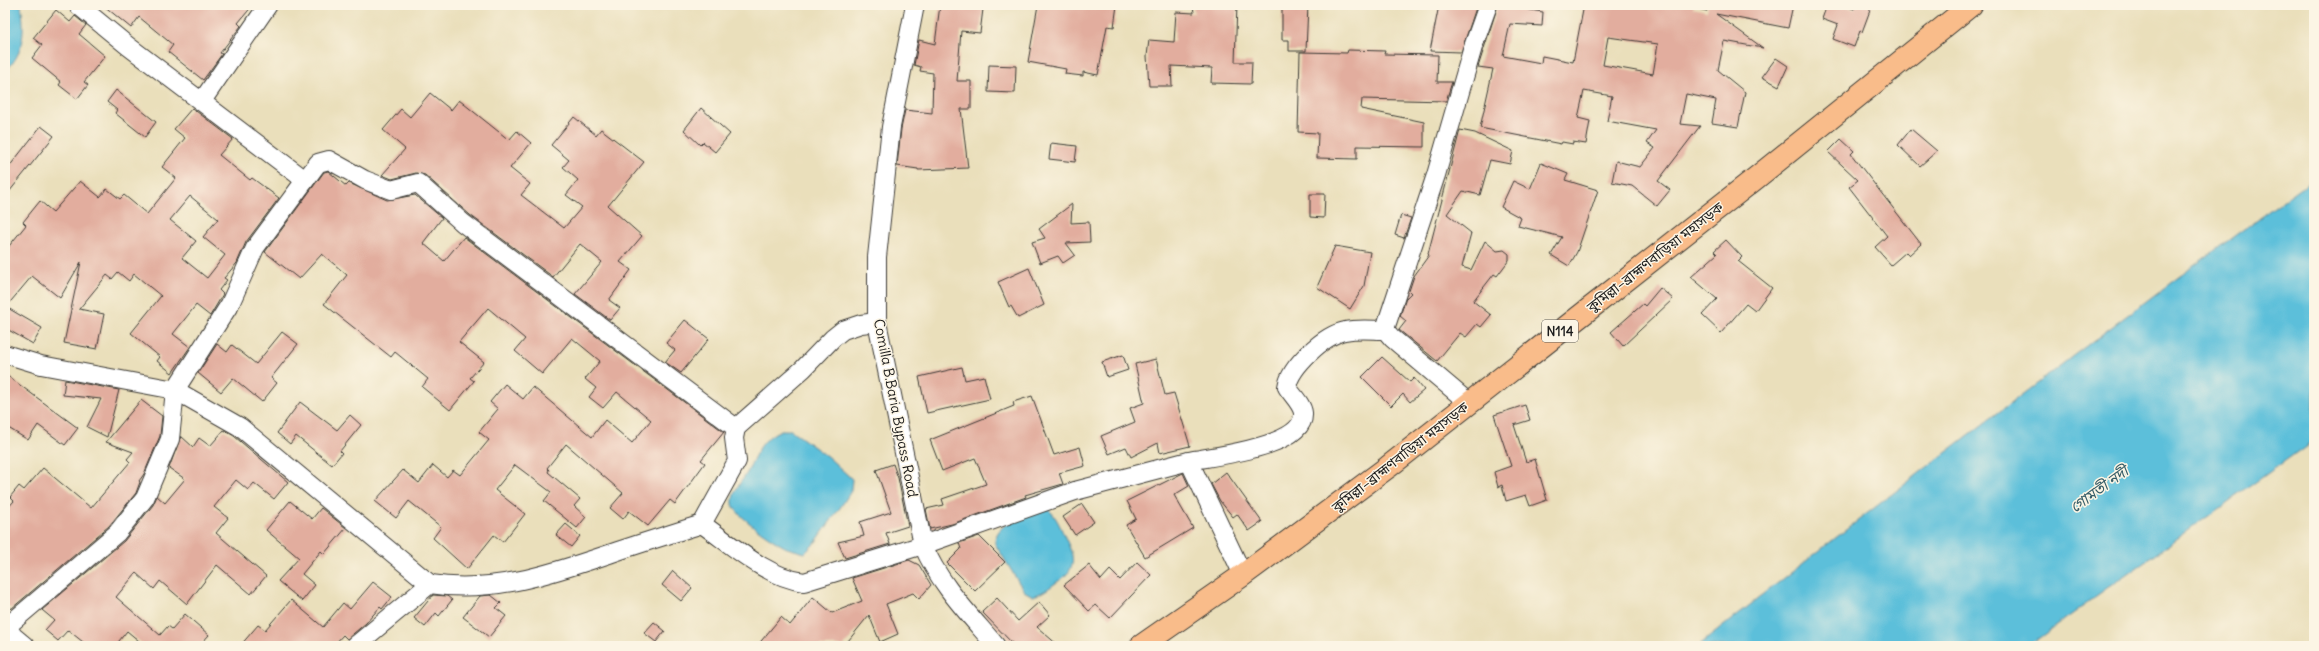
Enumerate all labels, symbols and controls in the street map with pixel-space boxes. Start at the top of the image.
street label: কুমিল্লা–ব্রাহ্মণবাড়িয়া মহাসড়ক [1582,198,1728,317]
street label: Comilla B.Baria Bypass Road [870,317,922,499]
road number: N114 [1542,320,1578,342]
street label: কুমিল্লা–ব্রাহ্মণবাড়িয়া মহাসড়ক [1327,398,1473,517]
water label: গোমতী নদী [2066,460,2134,516]

